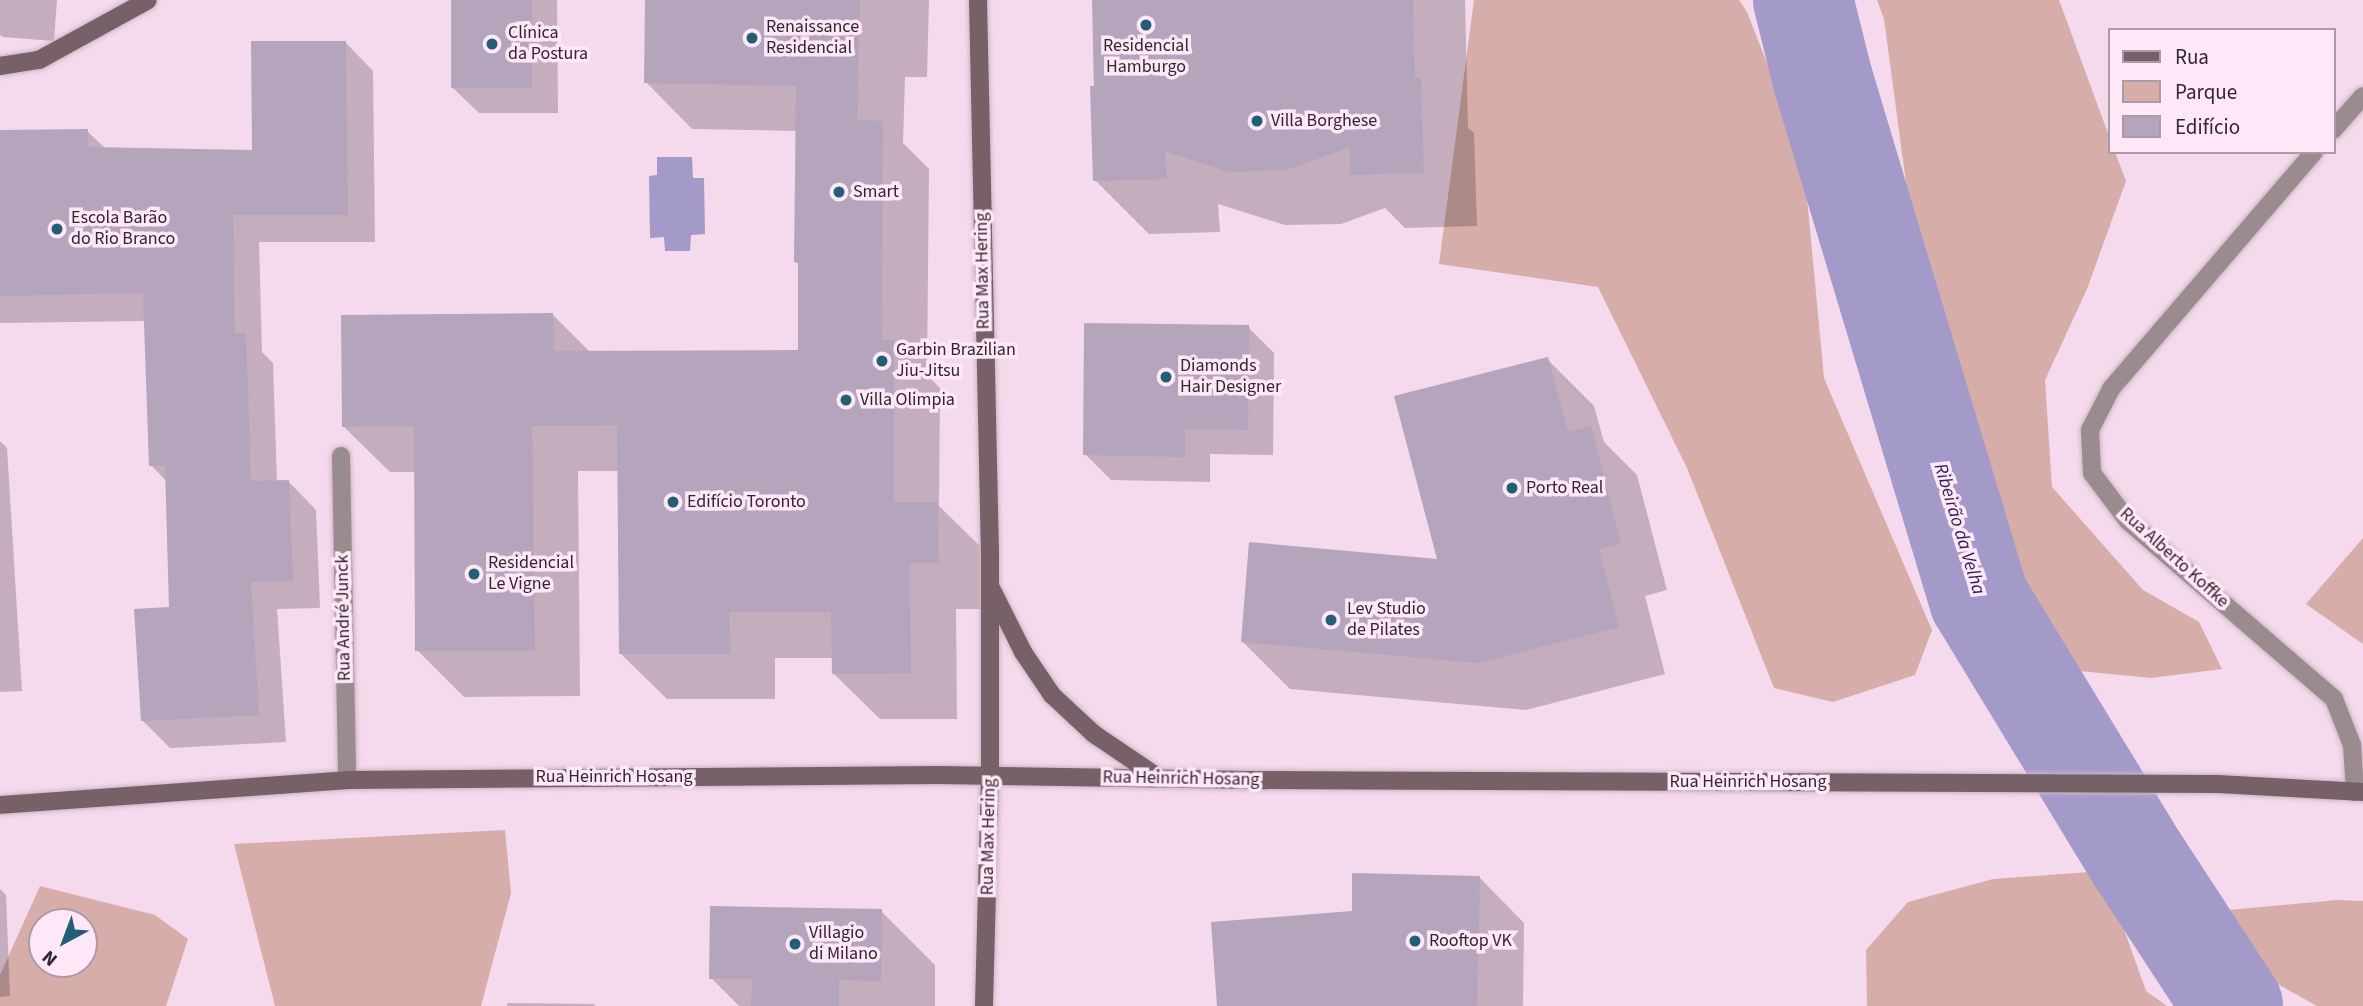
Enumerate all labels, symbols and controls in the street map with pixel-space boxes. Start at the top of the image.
place label: Renaissance Residencial [766,17,859,60]
marker: Residencial Hamburgo [1138,17,1154,33]
place label: Clínica da Postura [508,23,588,66]
legend [2108,28,2335,154]
marker: Renaissance Residencial [744,30,760,46]
marker: Clínica da Postura [482,34,502,54]
place label: Residencial Hamburgo [1103,36,1189,78]
text: Rua [2175,42,2209,72]
text: Parque [2175,77,2237,107]
place label: Villa Borghese [1271,110,1377,132]
text: Edifício [2175,112,2240,142]
marker: Villa Borghese [1249,113,1265,129]
place label: Smart [853,181,899,203]
marker: Smart [831,184,847,200]
place label: Escola Barão do Rio Branco [71,208,175,250]
street label: Rua Max Hering [971,212,995,330]
marker: Escola Barão do Rio Branco [49,221,65,237]
place label: Garbin Brazilian Jiu-Jitsu [896,340,1016,382]
marker: Garbin Brazilian Jiu-Jitsu [874,353,890,369]
place label: Diamonds Hair Designer [1180,356,1281,398]
marker: Diamonds Hair Designer [1158,369,1174,385]
place label: Villa Olimpia [860,389,955,411]
marker: Villa Olimpia [838,392,854,408]
water label: Ribeirão da Velha [1928,461,1990,597]
place label: Porto Real [1526,477,1603,499]
marker: Porto Real [1504,480,1520,496]
place label: Edifício Toronto [687,491,806,513]
marker: Edifício Toronto [665,494,681,510]
street label: Rua Alberto Koffke [2115,503,2233,613]
place label: Residencial Le Vigne [488,553,574,596]
street label: Rua André Junck [332,555,356,681]
marker: Residencial Le Vigne [466,566,482,582]
place label: Lev Studio de Pilates [1347,599,1426,642]
marker: Lev Studio de Pilates [1321,610,1341,630]
street label: Rua Heinrich Hosang [536,766,692,788]
street label: Rua Heinrich Hosang [1102,767,1260,791]
street label: Rua Heinrich Hosang [1670,771,1826,793]
street label: Rua Max Hering [977,778,1001,896]
north arrow [28,908,98,978]
place label: Villagio di Milano [809,923,878,965]
place label: Rooftop VK [1429,930,1512,952]
marker: Rooftop VK [1407,933,1423,949]
marker: Villagio di Milano [787,936,803,952]
text: N [37,943,64,972]

